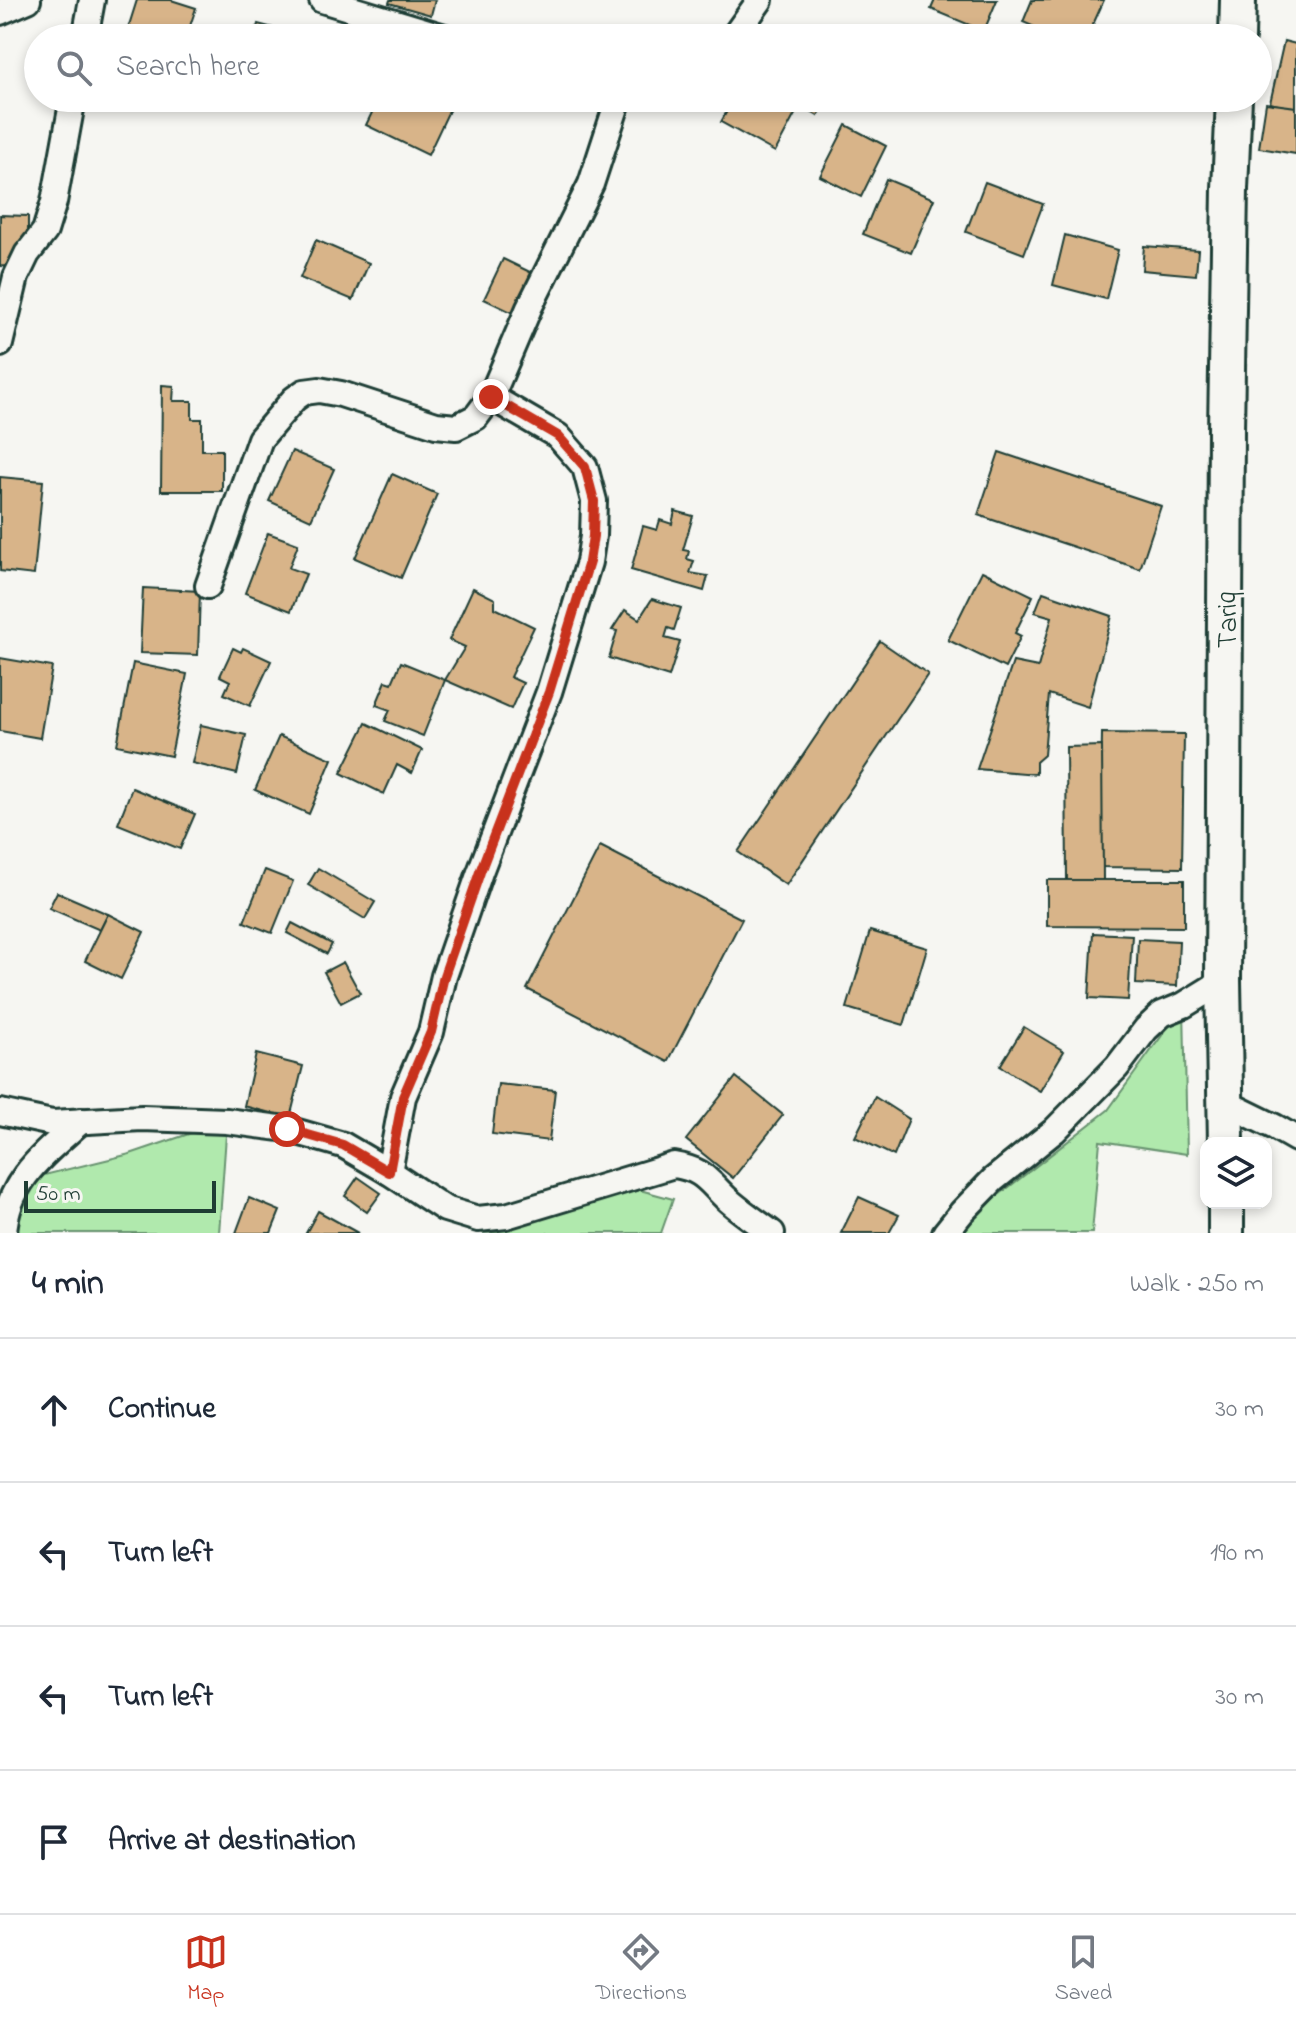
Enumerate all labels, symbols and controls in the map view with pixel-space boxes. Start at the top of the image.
search box [24,24,1272,112]
icon: search [52,46,96,90]
text: Search here [116,46,260,90]
route end [473,379,509,415]
street label: Tariq [1209,591,1250,648]
route start [269,1111,305,1147]
map controls [1200,1137,1272,1209]
button: layers [1200,1137,1272,1209]
scale bar [24,1177,216,1213]
text: 50 m [36,1179,81,1211]
text: 4 min [32,1260,104,1310]
text: Walk · 250 m [1130,1266,1264,1304]
icon: ahead [32,1388,76,1432]
text: Continue [108,1388,216,1432]
text: 30 m [1215,1391,1264,1429]
icon: left [32,1532,76,1576]
text: Turn left [108,1532,213,1576]
text: 190 m [1210,1535,1264,1573]
icon: left [32,1676,76,1720]
text: Turn left [108,1676,213,1720]
text: 30 m [1215,1679,1264,1717]
icon: arrive [32,1820,76,1864]
text: Arrive at destination [108,1820,356,1864]
tab: Map [184,1930,228,2010]
tab: Directions [596,1930,687,2010]
tab: Saved [1055,1930,1112,2010]

